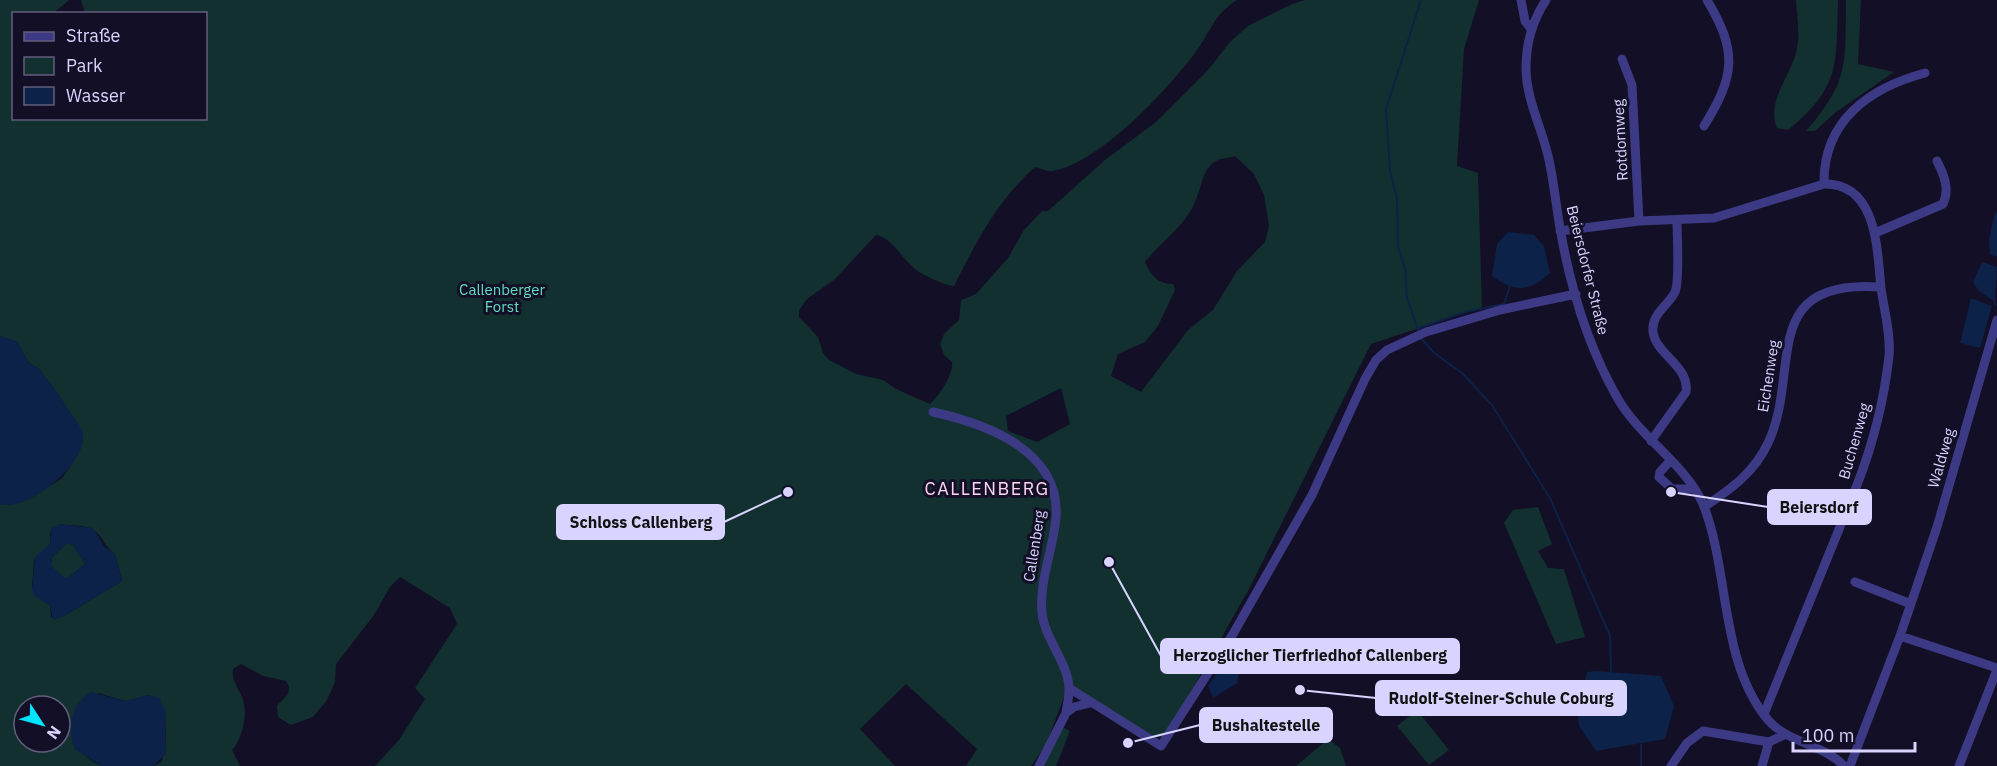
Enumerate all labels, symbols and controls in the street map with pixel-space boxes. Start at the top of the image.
legend [12,12,207,120]
text: Straße [66,24,120,47]
text: Park [66,54,103,77]
text: Wasser [66,84,126,107]
street label: Rotdornweg [1608,99,1632,181]
street label: Beiersdorfer Straße [1563,203,1613,337]
park label: Callenberger Forst [459,280,545,316]
street label: Eichenweg [1753,338,1783,413]
street label: Buchenweg [1834,401,1874,481]
street label: Waldweg [1923,426,1959,490]
district label: CALLENBERG [924,477,1050,500]
callout: Beiersdorf [1768,490,1871,524]
text: Beiersdorf [1780,497,1859,517]
callout: Schloss Callenberg [557,505,724,539]
street label: Callenberg [1019,509,1049,583]
text: Schloss Callenberg [570,512,713,532]
callout: Herzoglicher Tierfriedhof Callenberg [1161,639,1459,673]
text: Herzoglicher Tierfriedhof Callenberg [1173,645,1447,665]
callout: Rudolf-Steiner-Schule Coburg [1376,681,1626,715]
text: Rudolf-Steiner-Schule Coburg [1388,688,1614,708]
north arrow [12,694,72,754]
callout: Bushaltestelle [1200,708,1332,742]
text: Bushaltestelle [1212,715,1320,735]
scale bar [1793,715,1914,753]
text: N [43,722,66,743]
text: 100 m [1802,724,1854,747]

